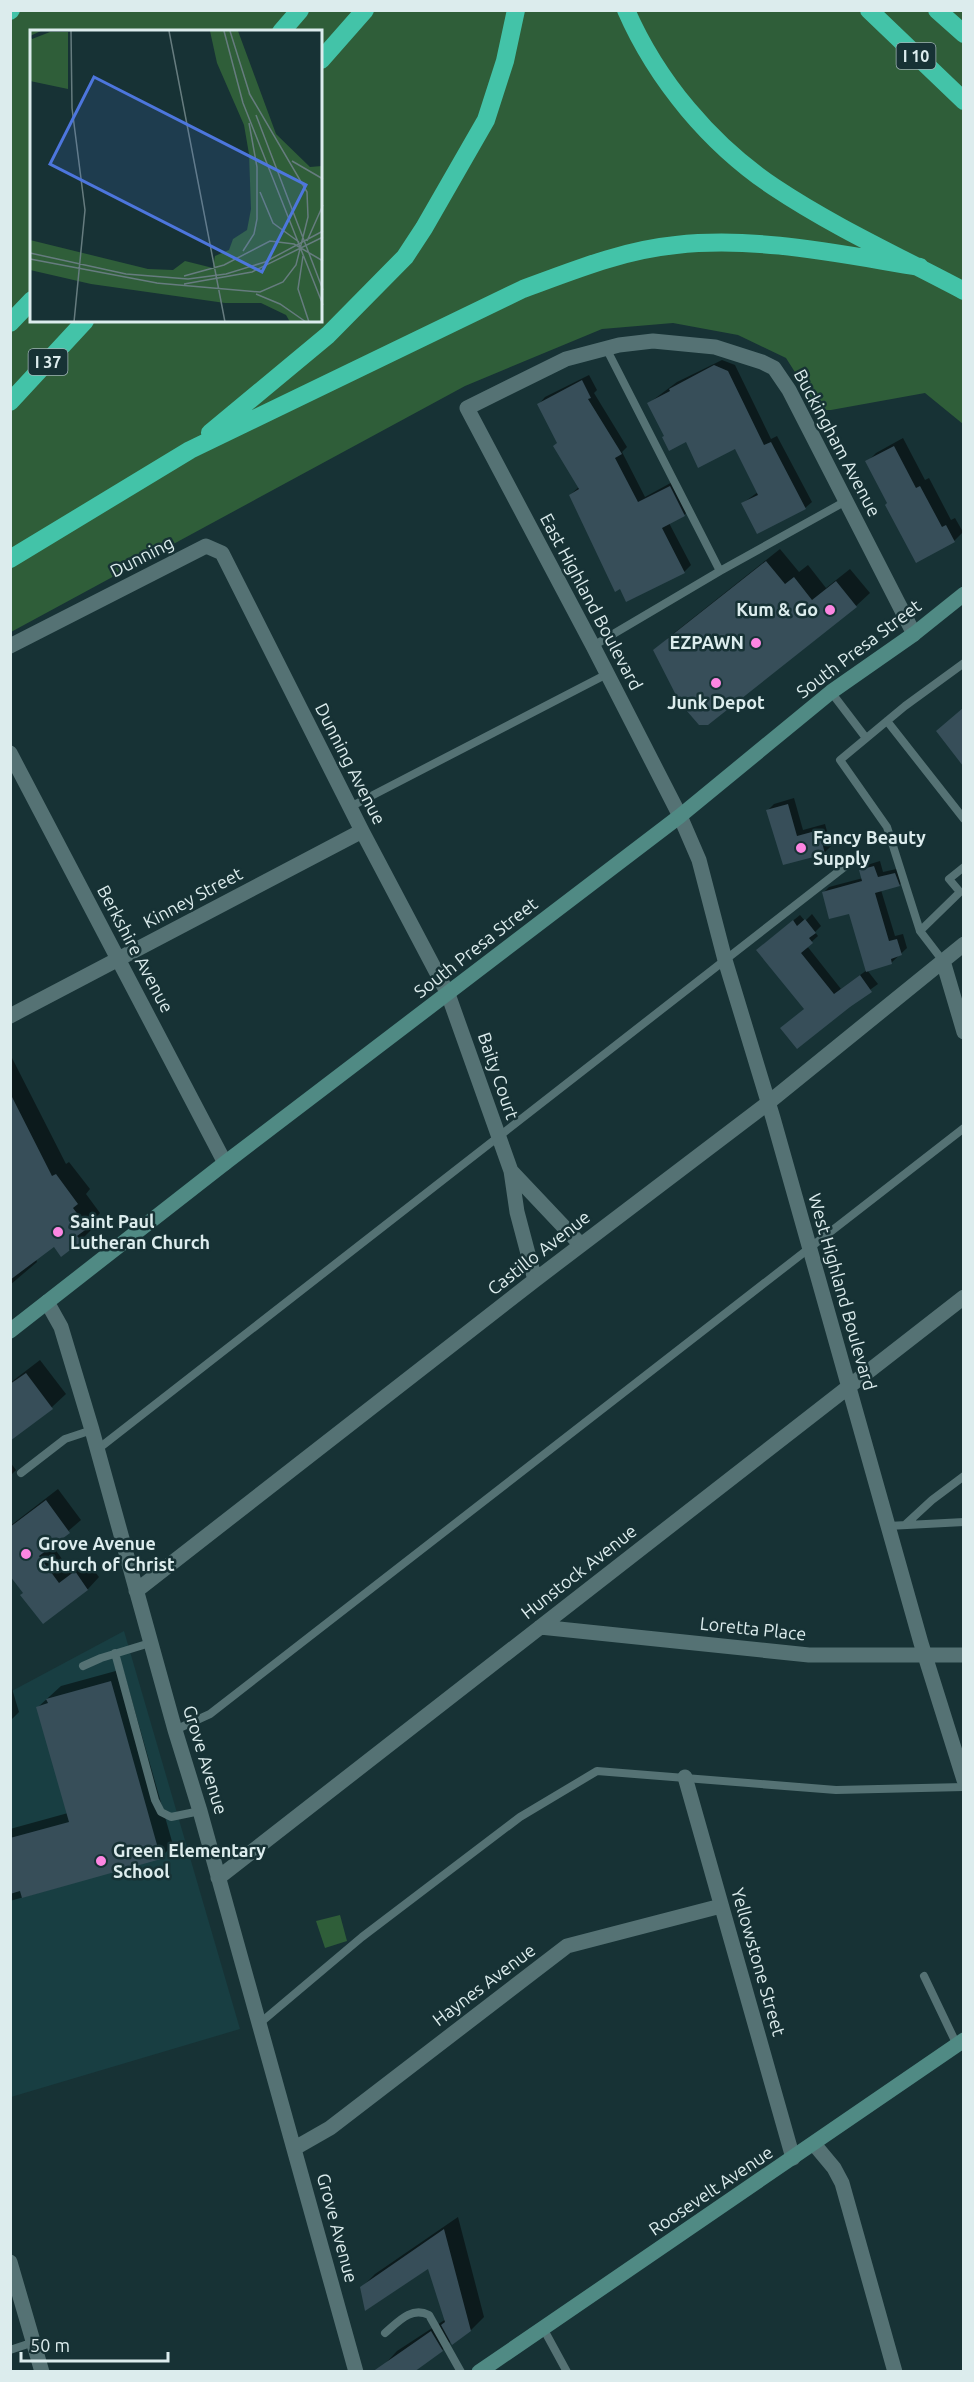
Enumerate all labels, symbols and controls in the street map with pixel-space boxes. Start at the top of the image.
inset map [30,30,322,322]
road number: I 10 [896,43,936,69]
road number: I 37 [28,349,68,375]
street label: Buckingham Avenue [791,365,885,520]
street label: East Highland Boulevard [537,510,647,693]
street label: Dunning [106,532,177,581]
street label: South Presa Street [792,595,925,702]
place label: Kum & Go [736,599,818,619]
marker: Kum & Go [823,603,837,617]
place label: EZPAWN [670,632,744,652]
marker: EZPAWN [749,636,763,650]
marker: Junk Depot [709,676,723,690]
place label: Junk Depot [667,692,765,712]
street label: Dunning Avenue [312,700,390,827]
place label: Fancy Beauty Supply [813,827,926,868]
marker: Fancy Beauty Supply [794,841,808,855]
street label: Kinney Street [140,863,245,932]
street label: Berkshire Avenue [94,881,178,1016]
street label: South Presa Street [410,893,541,1001]
street label: Baity Court [475,1030,523,1122]
street label: West Highland Boulevard [805,1191,881,1393]
street label: Castillo Avenue [483,1206,594,1298]
place label: Saint Paul Lutheran Church [70,1211,210,1252]
marker: Saint Paul Lutheran Church [51,1225,65,1239]
street label: Hunstock Avenue [517,1520,640,1622]
place label: Grove Avenue Church of Christ [38,1533,175,1574]
marker: Grove Avenue Church of Christ [19,1547,33,1561]
street label: Loretta Place [699,1612,807,1644]
street label: Grove Avenue [180,1703,232,1817]
place label: Green Elementary School [113,1840,266,1881]
marker: Green Elementary School [94,1854,108,1868]
street label: Yellowstone Street [728,1885,790,2038]
street label: Haynes Avenue [428,1939,539,2029]
street label: Roosevelt Avenue [645,2141,776,2239]
street label: Grove Avenue [314,2171,362,2285]
scale bar [21,2325,168,2363]
text: 50 m [30,2335,70,2355]

